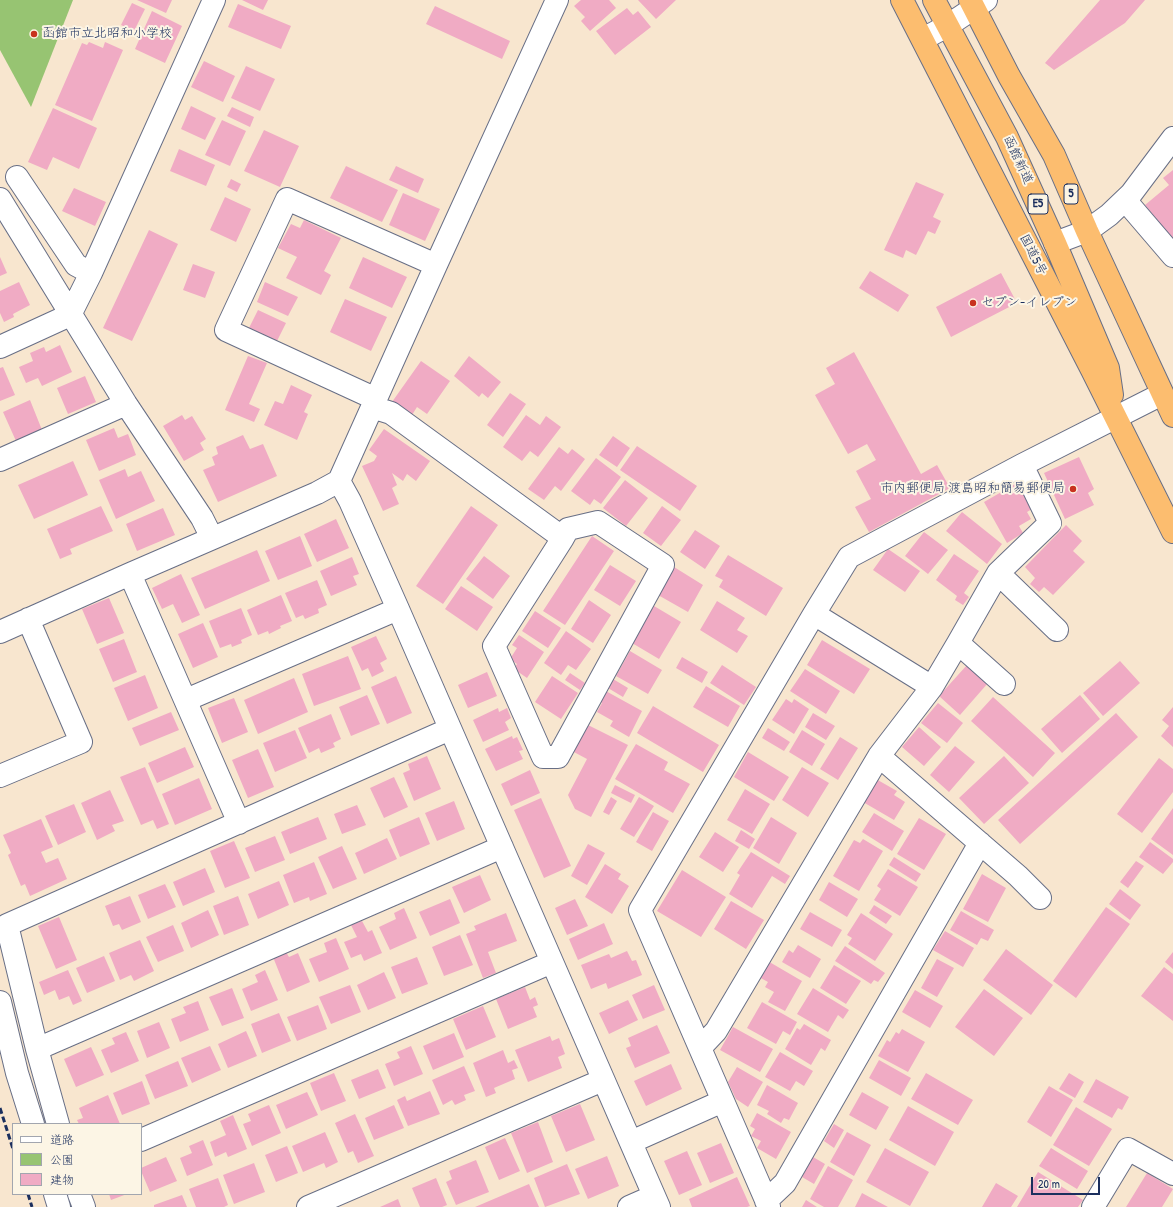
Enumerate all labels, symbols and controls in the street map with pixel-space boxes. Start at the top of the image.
place label: 函館市立北昭和小学校 [42,26,172,42]
marker: 函館市立北昭和小学校 [29,29,39,39]
street label: 函館新道 [1000,133,1036,187]
road number: 5 [1064,184,1078,204]
road number: E5 [1028,194,1048,214]
street label: 国道5号 [1016,232,1050,278]
place label: セブン-イレブン [981,295,1077,311]
marker: セブン-イレブン [968,298,978,308]
place label: 市内郵便局 渡島昭和簡易郵便局 [880,481,1065,497]
marker: 市内郵便局 渡島昭和簡易郵便局 [1068,484,1078,494]
legend [12,1123,142,1195]
text: 道路 [50,1131,74,1148]
text: 公園 [50,1151,74,1168]
scale bar [1033,1169,1102,1195]
text: 建物 [50,1171,74,1188]
text: 20 m [1038,1175,1060,1192]

